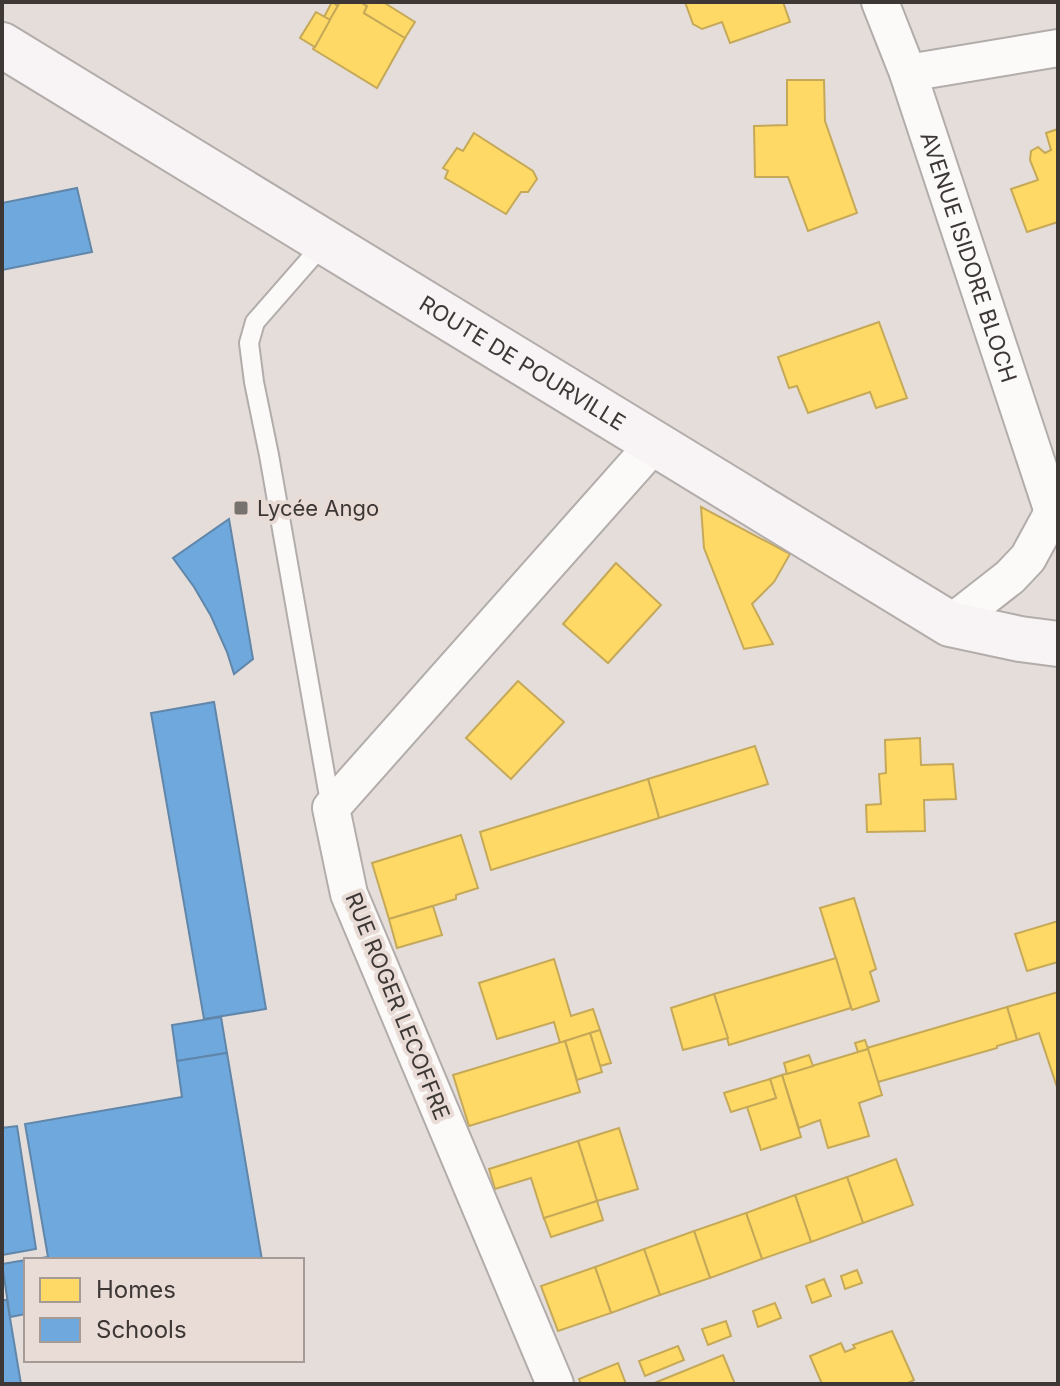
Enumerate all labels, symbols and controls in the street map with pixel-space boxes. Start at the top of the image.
street label: AVENUE ISIDORE BLOCH [915,128,1022,385]
street label: ROUTE DE POURVILLE [415,290,630,436]
place label: Lycée Ango [257,495,379,521]
marker: Lycée Ango [232,499,250,517]
street label: RUE ROGER LECOFFRE [340,889,456,1123]
legend [24,1258,304,1362]
text: Homes [96,1275,176,1304]
text: Schools [96,1315,187,1344]

